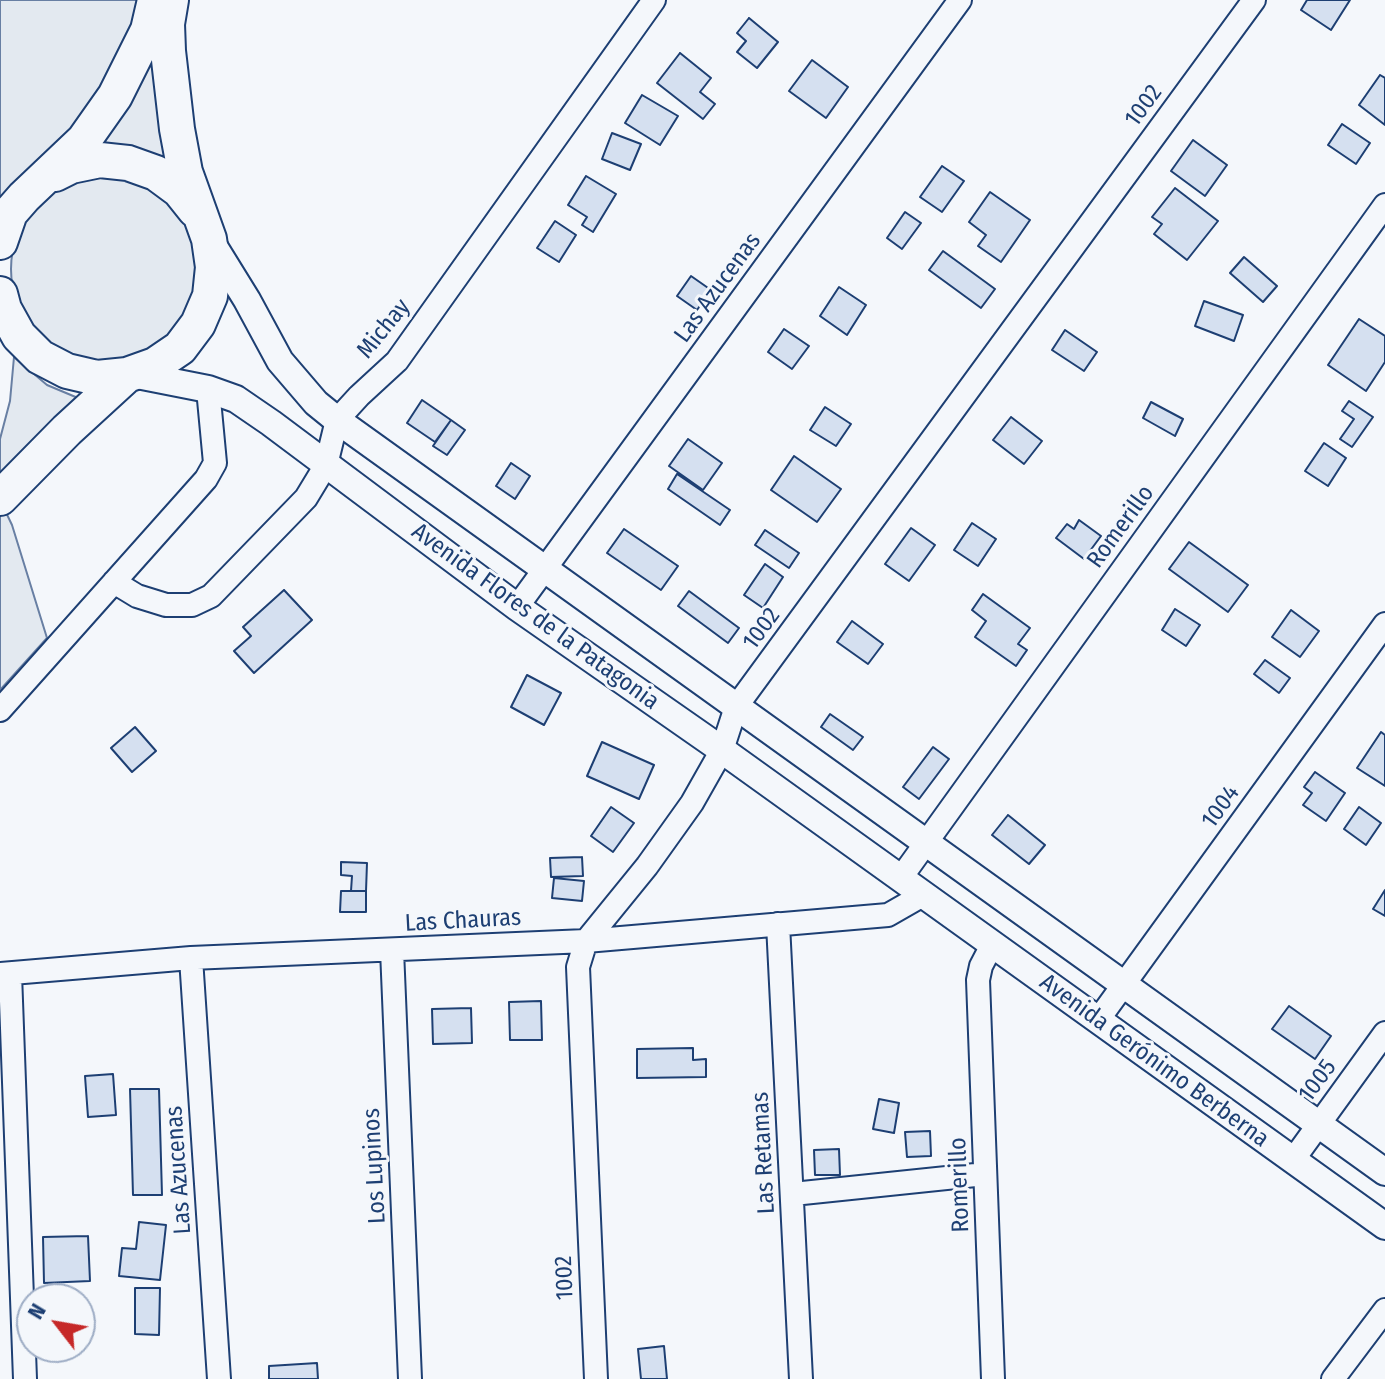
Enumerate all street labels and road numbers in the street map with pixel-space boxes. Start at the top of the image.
street label: 1002 [1119,79,1169,133]
street label: Las Azucenas [669,228,767,348]
street label: Michay [351,293,417,365]
street label: Romerillo [1081,480,1161,574]
street label: Avenida Flores de la Patagonia [406,518,664,716]
street label: 1002 [737,602,787,656]
street label: 1004 [1196,780,1246,834]
street label: Las Chauras [404,904,522,938]
street label: Avenida Gerónimo Berberna [1034,968,1274,1154]
street label: 1005 [1293,1054,1343,1108]
street label: Las Retamas [746,1091,782,1215]
street label: Las Azucenas [160,1105,198,1235]
street label: Los Lupinos [358,1107,392,1225]
street label: Romerillo [944,1137,976,1233]
street label: 1002 [550,1255,580,1301]

